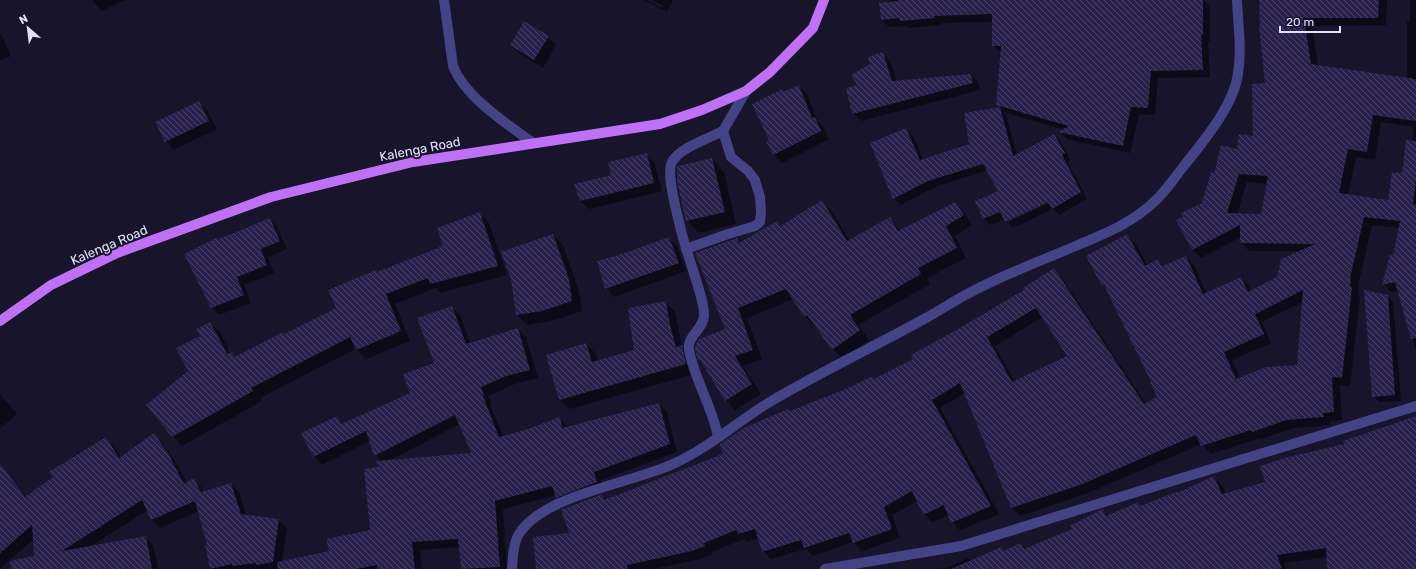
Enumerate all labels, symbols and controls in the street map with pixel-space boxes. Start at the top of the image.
north arrow [8,8,48,48]
scale bar [1280,8,1340,34]
text: N [17,12,30,27]
text: 20 m [1286,15,1314,29]
street label: Kalenga Road [378,134,462,165]
street label: Kalenga Road [68,222,150,269]

